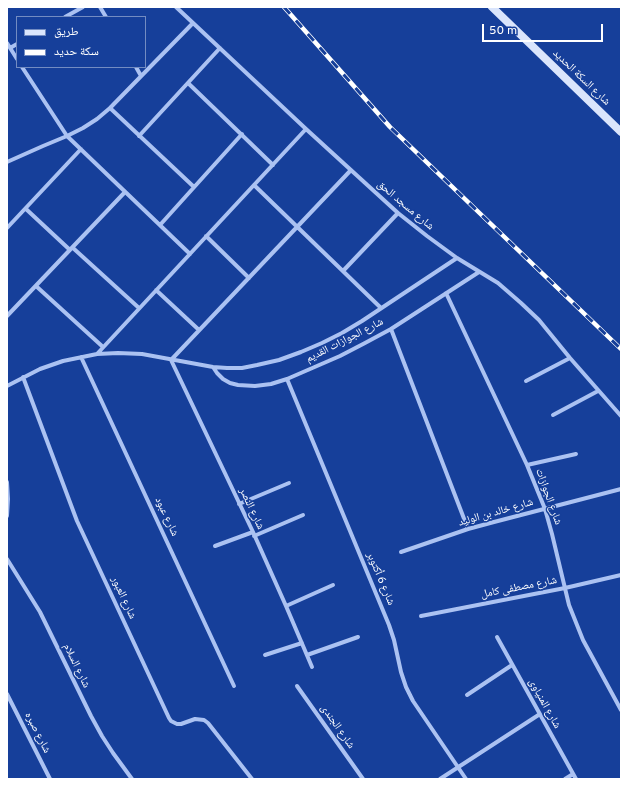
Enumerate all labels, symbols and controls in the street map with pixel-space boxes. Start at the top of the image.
legend [16,16,146,68]
scale bar [484,16,605,42]
text: 50 m [489,23,517,39]
text: طريق [54,24,79,40]
text: سكة حديد [54,44,99,60]
street label: شارع السكة الحديد [550,47,612,109]
street label: شارع مسجد الحق [374,178,436,234]
street label: شارع الجوازات القديم [304,316,386,366]
street label: شارع الجوازات [532,467,564,527]
street label: شارع النصر [236,486,266,532]
street label: شارع عبود [151,495,181,539]
street label: شارع خالد بن الوليد [457,496,535,530]
street label: شارع 6 أكتوبر [363,550,397,608]
street label: شارع مصطفى كامل [480,574,558,602]
street label: شارع العبور [107,575,139,621]
street label: شارع السلام [60,642,92,690]
street label: شارع المنياوى [525,677,563,731]
street label: شارع الجندى [317,702,357,752]
street label: شارع صبره [21,710,53,756]

